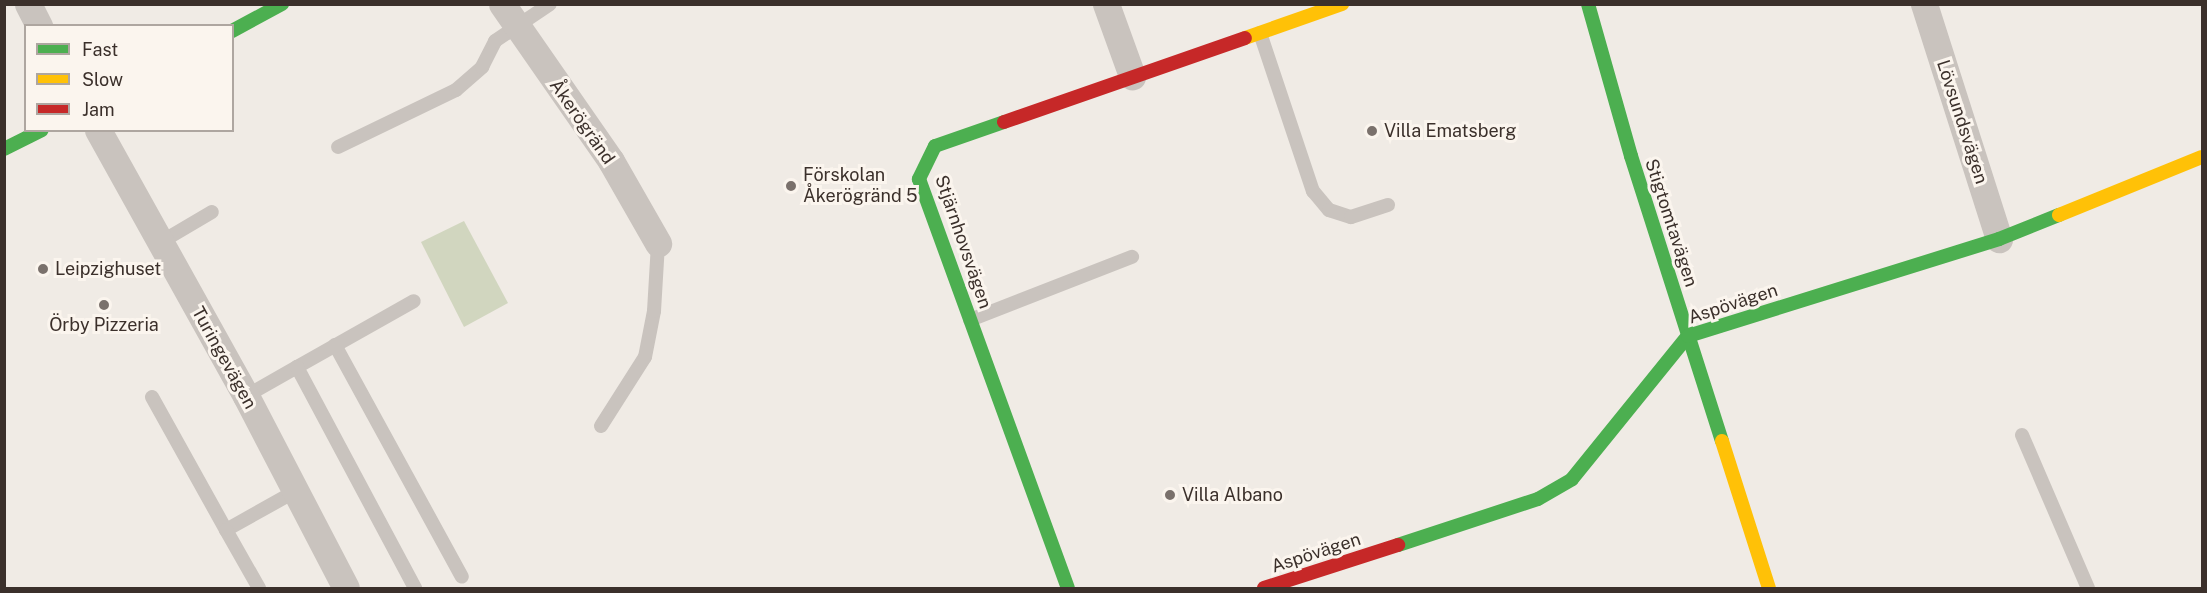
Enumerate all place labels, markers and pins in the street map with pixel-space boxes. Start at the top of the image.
place label: Villa Ematsberg [1384,120,1517,142]
marker: Villa Ematsberg [1365,124,1379,138]
place label: Förskolan Åkerögränd 5 [803,165,918,207]
marker: Förskolan Åkerögränd 5 [784,179,798,193]
place label: Leipzighuset [55,258,161,280]
marker: Leipzighuset [36,262,50,276]
marker: Örby Pizzeria [97,298,111,312]
place label: Örby Pizzeria [49,314,159,336]
place label: Villa Albano [1182,484,1283,506]
marker: Villa Albano [1163,488,1177,502]

